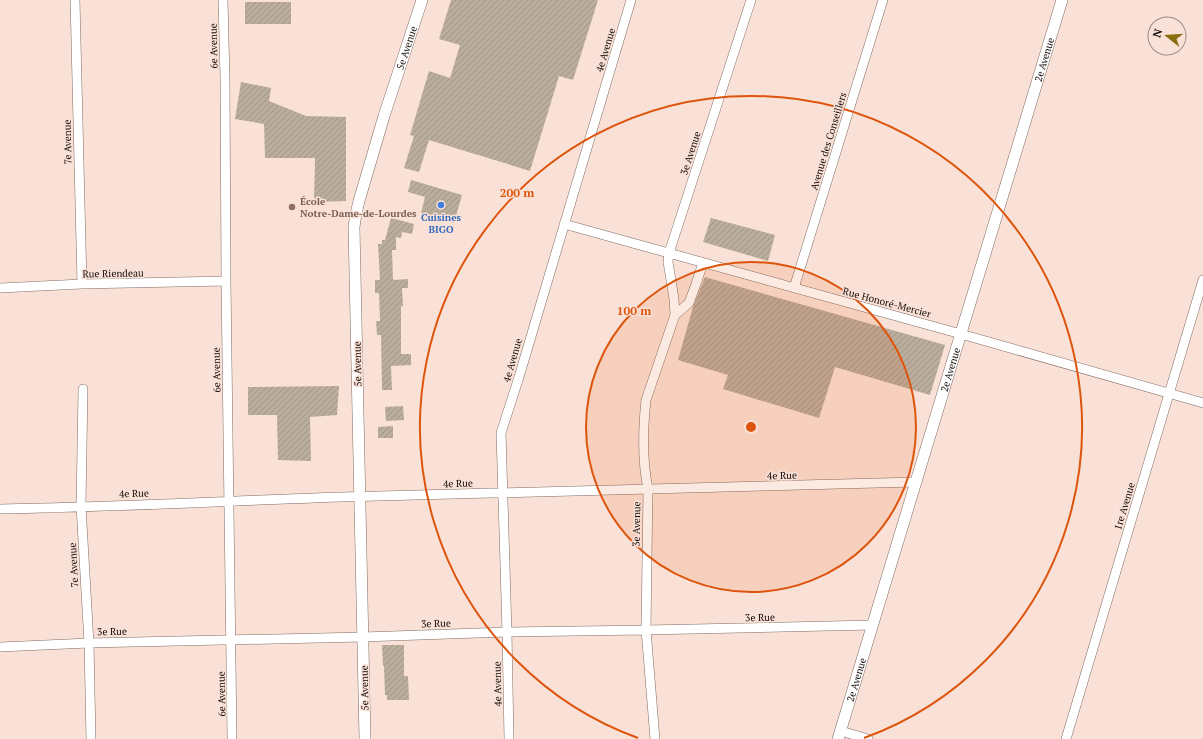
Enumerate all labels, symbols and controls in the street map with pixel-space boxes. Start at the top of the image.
north arrow [1147,16,1187,56]
street label: 6e Avenue [207,23,220,69]
street label: 5e Avenue [394,24,420,72]
text: N [1150,26,1166,39]
street label: 4e Avenue [593,27,618,74]
street label: 2e Avenue [1032,36,1057,83]
street label: Avenue des Conseillers [807,91,850,192]
street label: 7e Avenue [61,119,74,165]
street label: 3e Avenue [677,130,704,177]
text: 200 m [500,185,534,200]
place label: École Notre-Dame-de-Lourdes [300,195,417,220]
marker: Cuisines BIGO [436,200,446,210]
marker: École Notre-Dame-de-Lourdes [287,202,297,212]
place label: Cuisines BIGO [421,211,462,236]
street label: Rue Riendeau [82,266,144,281]
street label: Rue Honoré-Mercier [841,284,933,321]
text: 100 m [617,303,651,318]
street label: 4e Avenue [500,337,525,384]
street label: 5e Avenue [351,341,364,387]
street label: 2e Avenue [938,346,963,393]
street label: 6e Avenue [210,347,223,393]
centre of rings [744,420,758,434]
street label: 4e Rue [767,469,797,482]
street label: 4e Rue [443,476,473,491]
street label: 1re Avenue [1111,481,1138,532]
street label: 4e Rue [119,486,149,501]
street label: 3e Avenue [630,501,643,547]
street label: 7e Avenue [66,542,81,588]
street label: 3e Rue [745,611,775,624]
street label: 3e Rue [421,616,451,631]
street label: 3e Rue [97,625,127,638]
street label: 2e Avenue [844,656,869,703]
street label: 4e Avenue [491,661,504,707]
street label: 5e Avenue [358,665,371,711]
street label: 6e Avenue [215,671,228,717]

